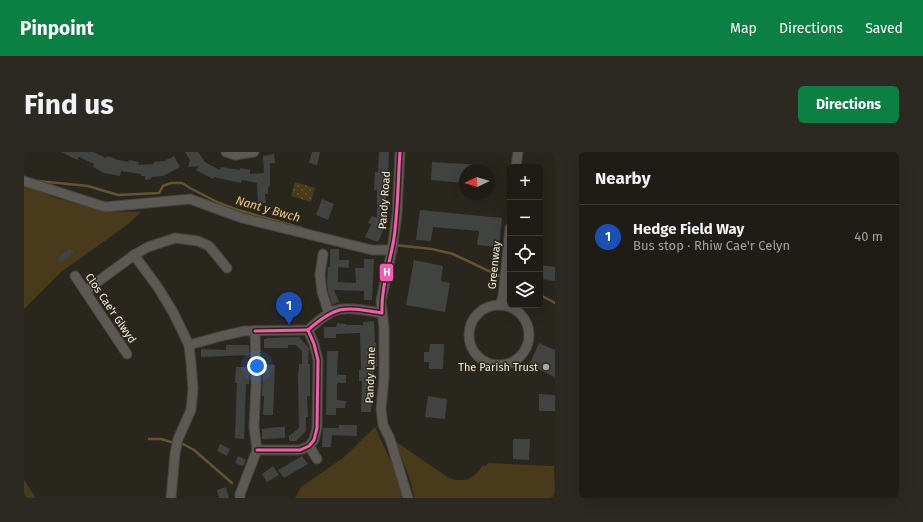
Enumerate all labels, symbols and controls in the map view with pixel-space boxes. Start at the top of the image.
text: Pinpoint [20,17,94,40]
text: Map [730,20,757,37]
text: Directions [779,20,843,37]
text: Saved [865,20,903,37]
button: Directions [798,86,899,123]
text: Find us [24,88,114,121]
north arrow [459,164,495,200]
map controls [507,164,543,308]
button: + [507,164,543,200]
text: Nearby [595,168,650,189]
street label: Pandy Road [376,170,393,230]
water label: Nant y Bwch [234,193,302,225]
button: − [507,200,543,236]
text: Hedge Field Way [633,220,744,238]
text: 1 [605,229,611,244]
text: 40 m [854,229,883,244]
button: locate [507,236,543,272]
text: Bus stop · Rhiw Cae'r Celyn [633,238,790,253]
street label: Greenway [486,240,504,290]
line badge: H [379,263,394,282]
text: H [383,266,391,279]
street label: Clos Cae'r Glwyd [82,271,139,346]
button: layers [507,272,543,308]
pin: 1 [276,292,302,325]
street label: Pandy Lane [363,346,378,404]
your location [247,356,267,376]
place label: The Parish Trust [458,361,538,374]
marker: The Parish Trust [541,362,551,372]

